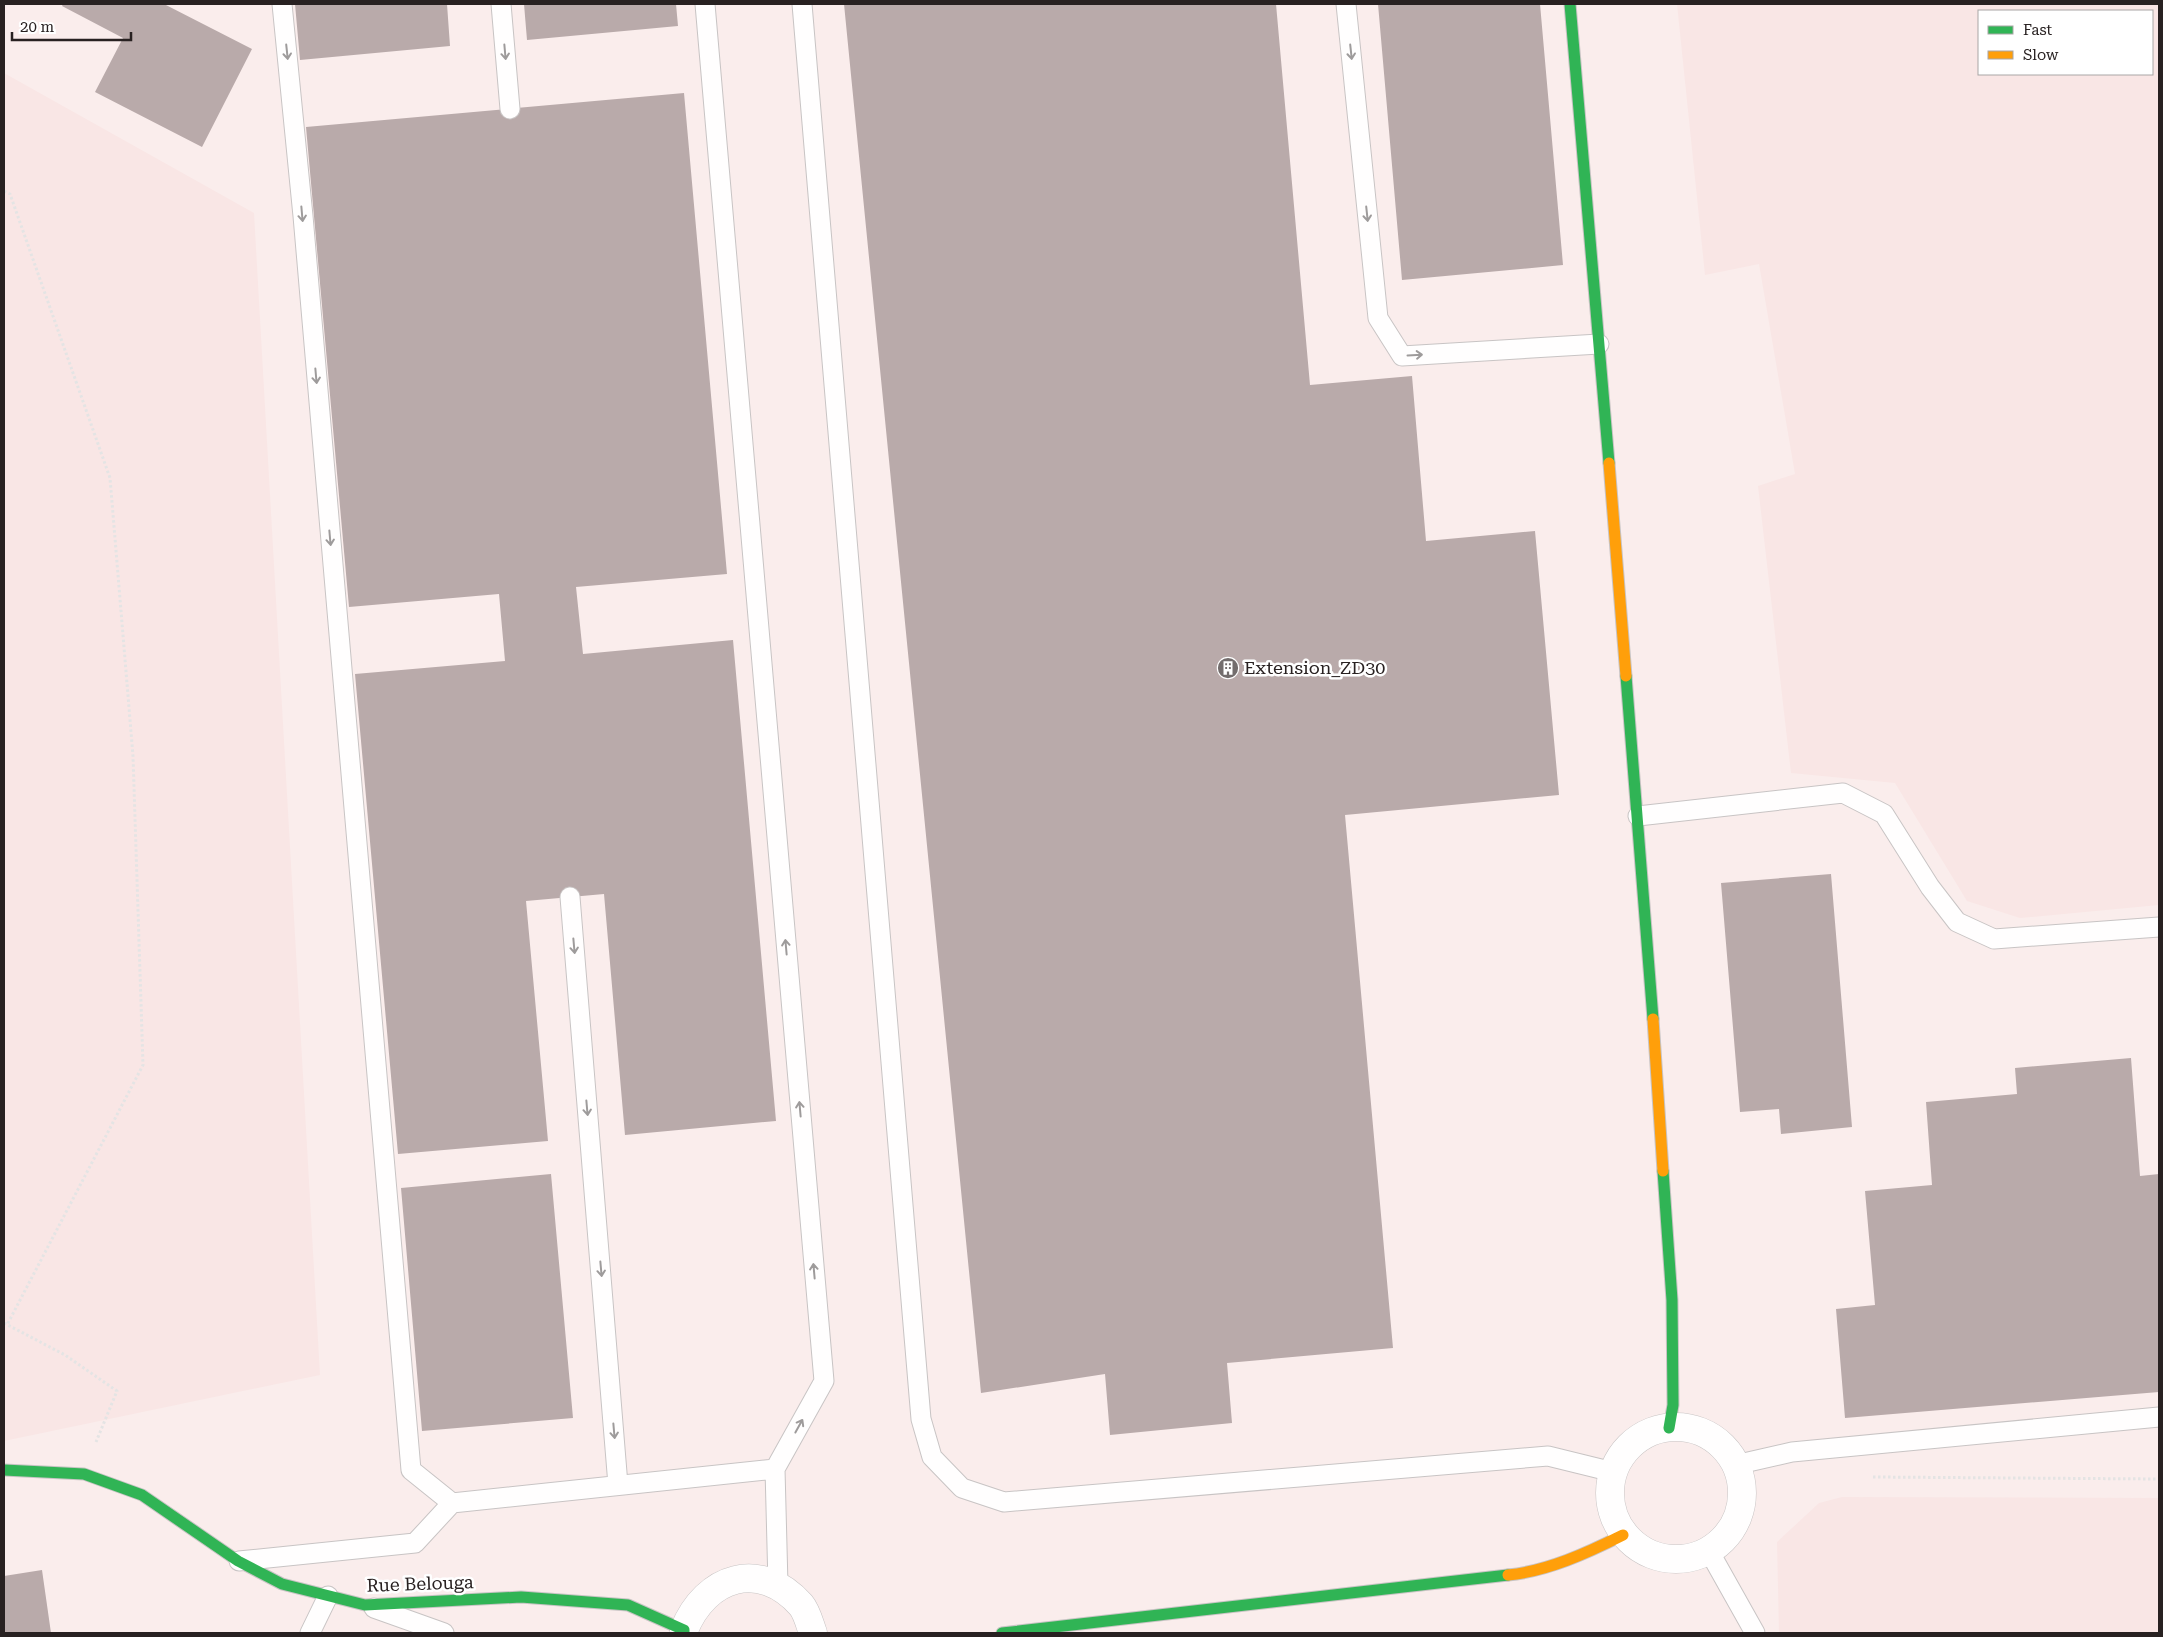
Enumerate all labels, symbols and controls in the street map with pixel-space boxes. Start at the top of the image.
scale bar [12,10,131,42]
legend [1978,10,2153,75]
text: 20 m [20,18,55,36]
text: Fast [2023,21,2053,39]
one-way arrow [282,44,292,60]
one-way arrow [500,44,510,60]
one-way arrow [1346,44,1355,60]
text: Slow [2023,46,2059,64]
one-way arrow [298,206,307,222]
one-way arrow [1362,206,1372,222]
one-way arrow [1407,350,1423,359]
one-way arrow [312,368,321,384]
one-way arrow [326,530,335,546]
building icon: Extension_ZD30 [1216,656,1240,680]
place label: Extension_ZD30 [1244,657,1385,678]
one-way arrow [570,937,579,953]
one-way arrow [782,939,791,955]
one-way arrow [583,1099,592,1115]
one-way arrow [796,1101,805,1117]
one-way arrow [596,1261,605,1277]
one-way arrow [810,1263,819,1279]
one-way arrow [795,1419,804,1434]
one-way arrow [609,1423,618,1439]
street label: Rue Belouga [366,1571,474,1596]

